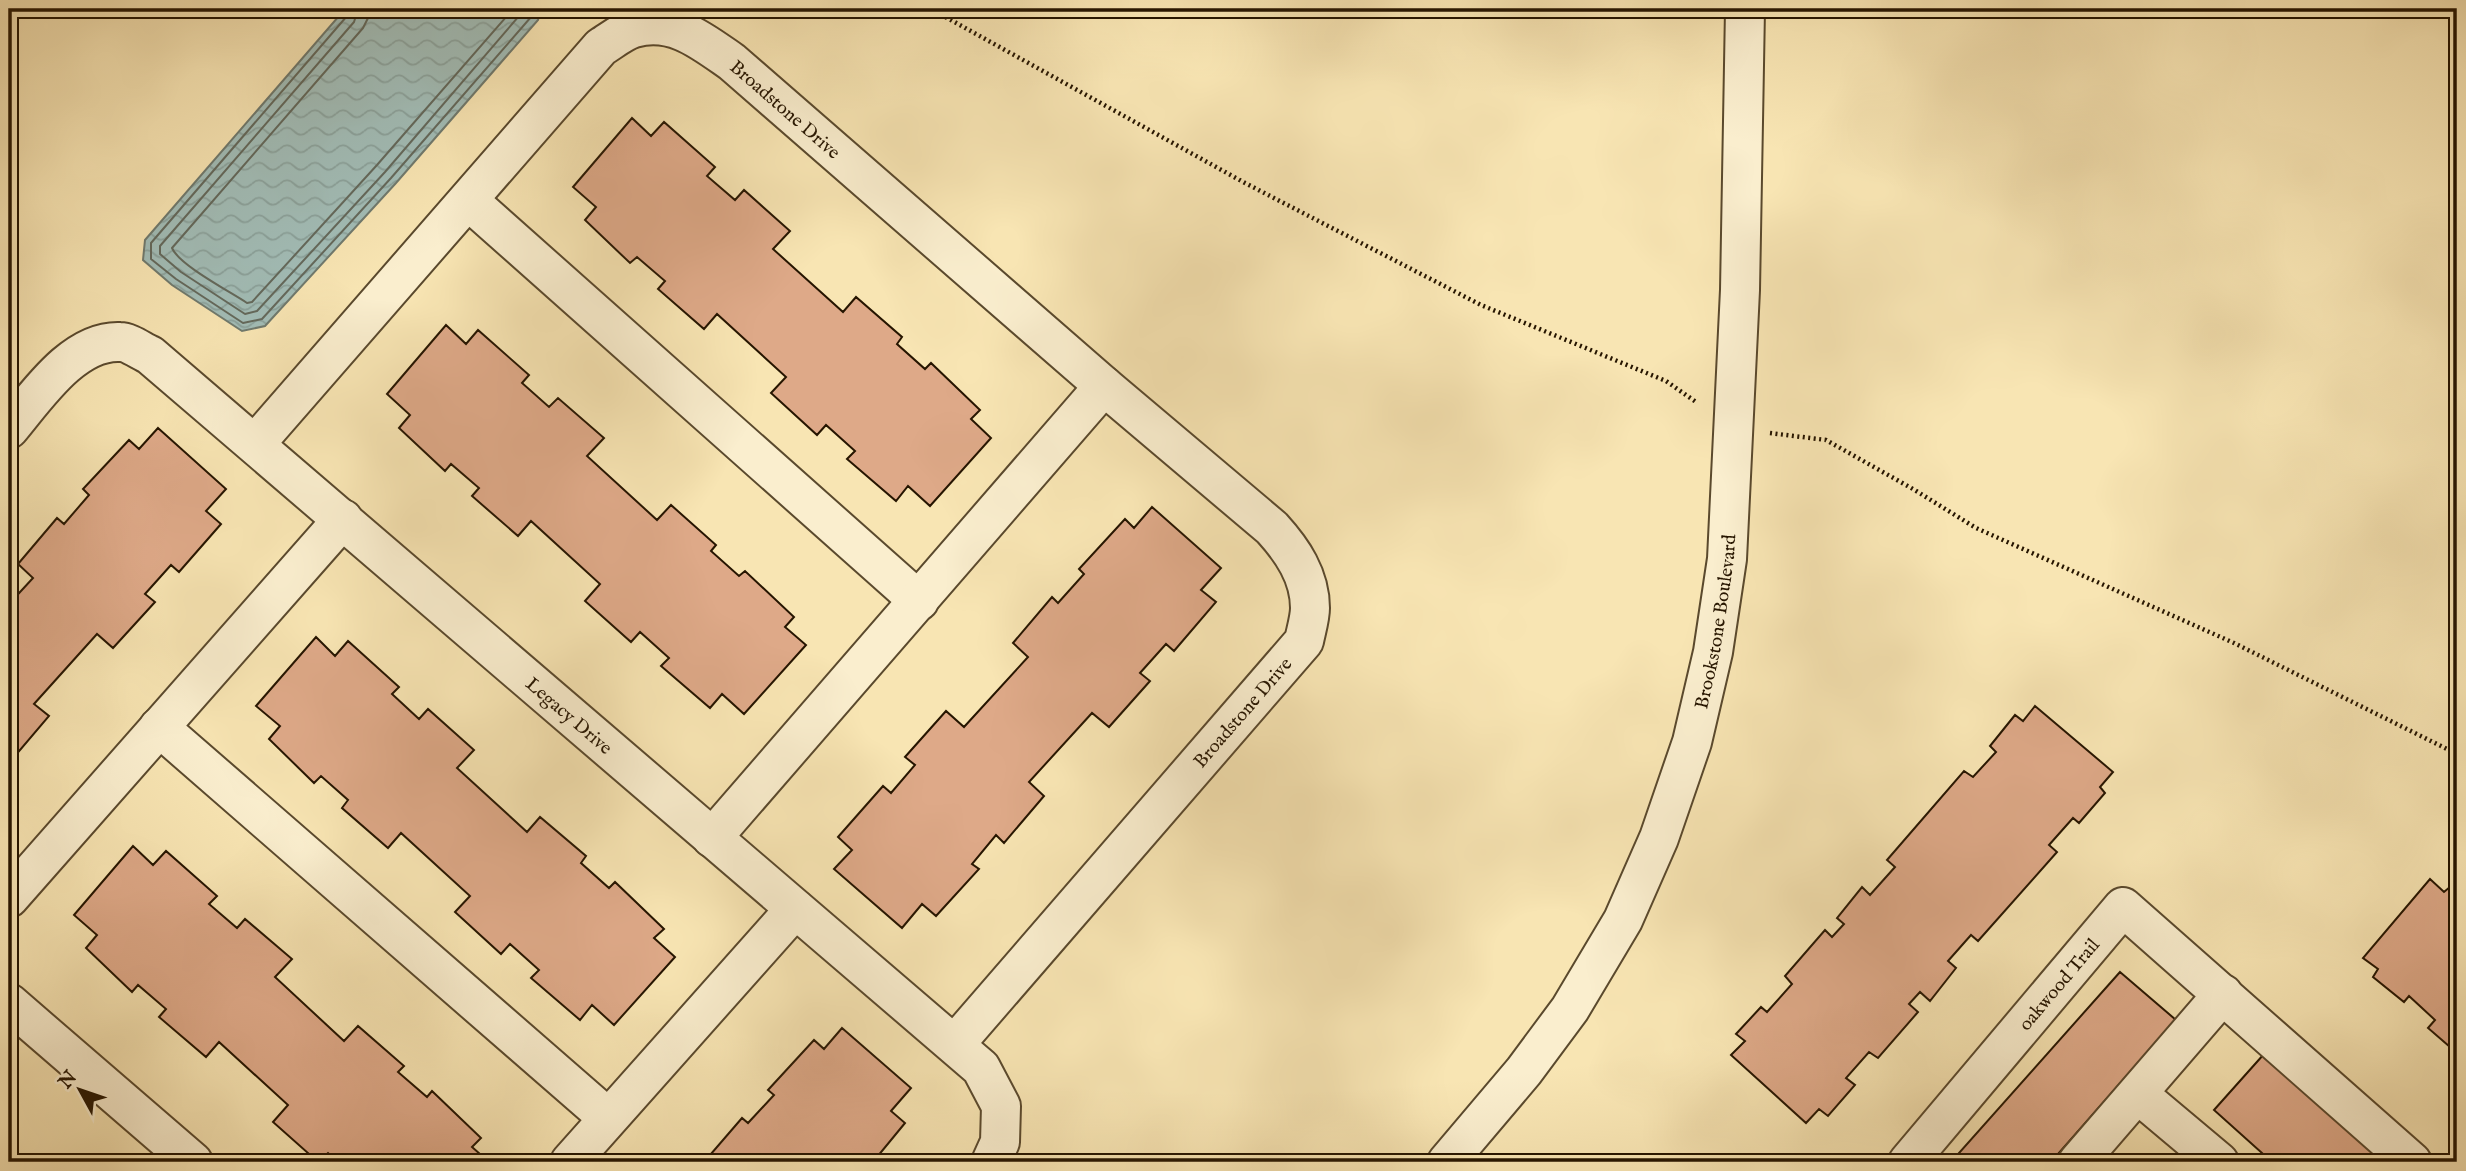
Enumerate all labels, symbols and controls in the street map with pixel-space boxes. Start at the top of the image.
street label: Broadstone Drive [724,56,845,165]
street label: Brookstone Boulevard [1690,533,1742,712]
street label: Broadstone Drive [1189,653,1298,774]
street label: Legacy Drive [520,673,617,761]
street label: oakwood Trail [2014,933,2106,1036]
north arrow [46,1056,116,1126]
text: N [53,1066,83,1095]

